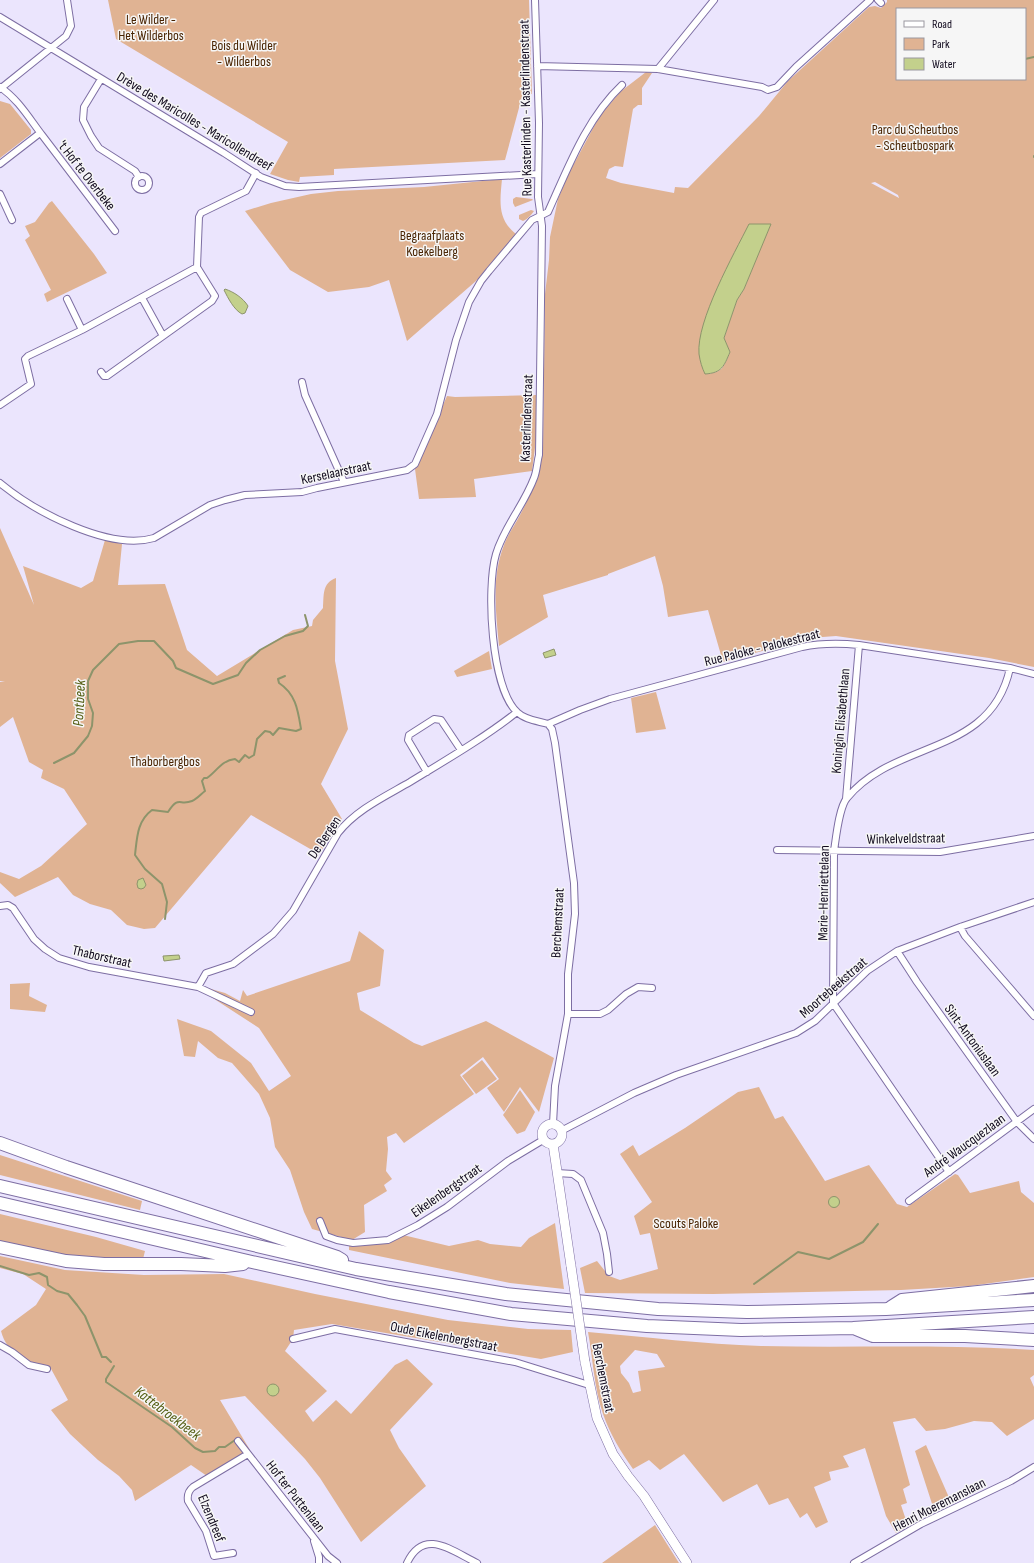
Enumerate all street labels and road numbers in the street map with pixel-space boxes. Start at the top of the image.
street label: Rue Kasterlinden - Kasterlindenstraat [515,19,536,197]
street label: Drève des Maricolles - Maricollendreef [114,68,277,175]
street label: 't Hof te Overbeke [54,137,119,214]
street label: Kasterlindenstraat [516,374,537,462]
street label: Kerselaarstraat [299,457,373,488]
street label: Rue Paloke - Palokestraat [703,625,822,670]
street label: Koningin Elisabethlaan [827,668,854,774]
street label: De Bergen [304,813,345,862]
street label: Winkelveldstraat [867,829,945,848]
street label: Marie-Henriettelaan [814,845,833,941]
street label: Berchemstraat [547,888,568,958]
street label: Thaborstraat [70,941,133,972]
street label: Moortebeekstraat [796,953,871,1021]
street label: Sint-Antoniuslaan [941,1001,1004,1080]
street label: André Waucquezlaan [919,1110,1009,1181]
street label: Eikelenbergstraat [408,1160,485,1221]
street label: Oude Eikelenbergstraat [389,1318,499,1355]
street label: Berchemstraat [588,1342,619,1414]
street label: Hof ter Puttenlaan [262,1457,329,1536]
street label: Henri Moeremanslaan [890,1474,988,1535]
street label: Elzendreef [194,1492,229,1545]

